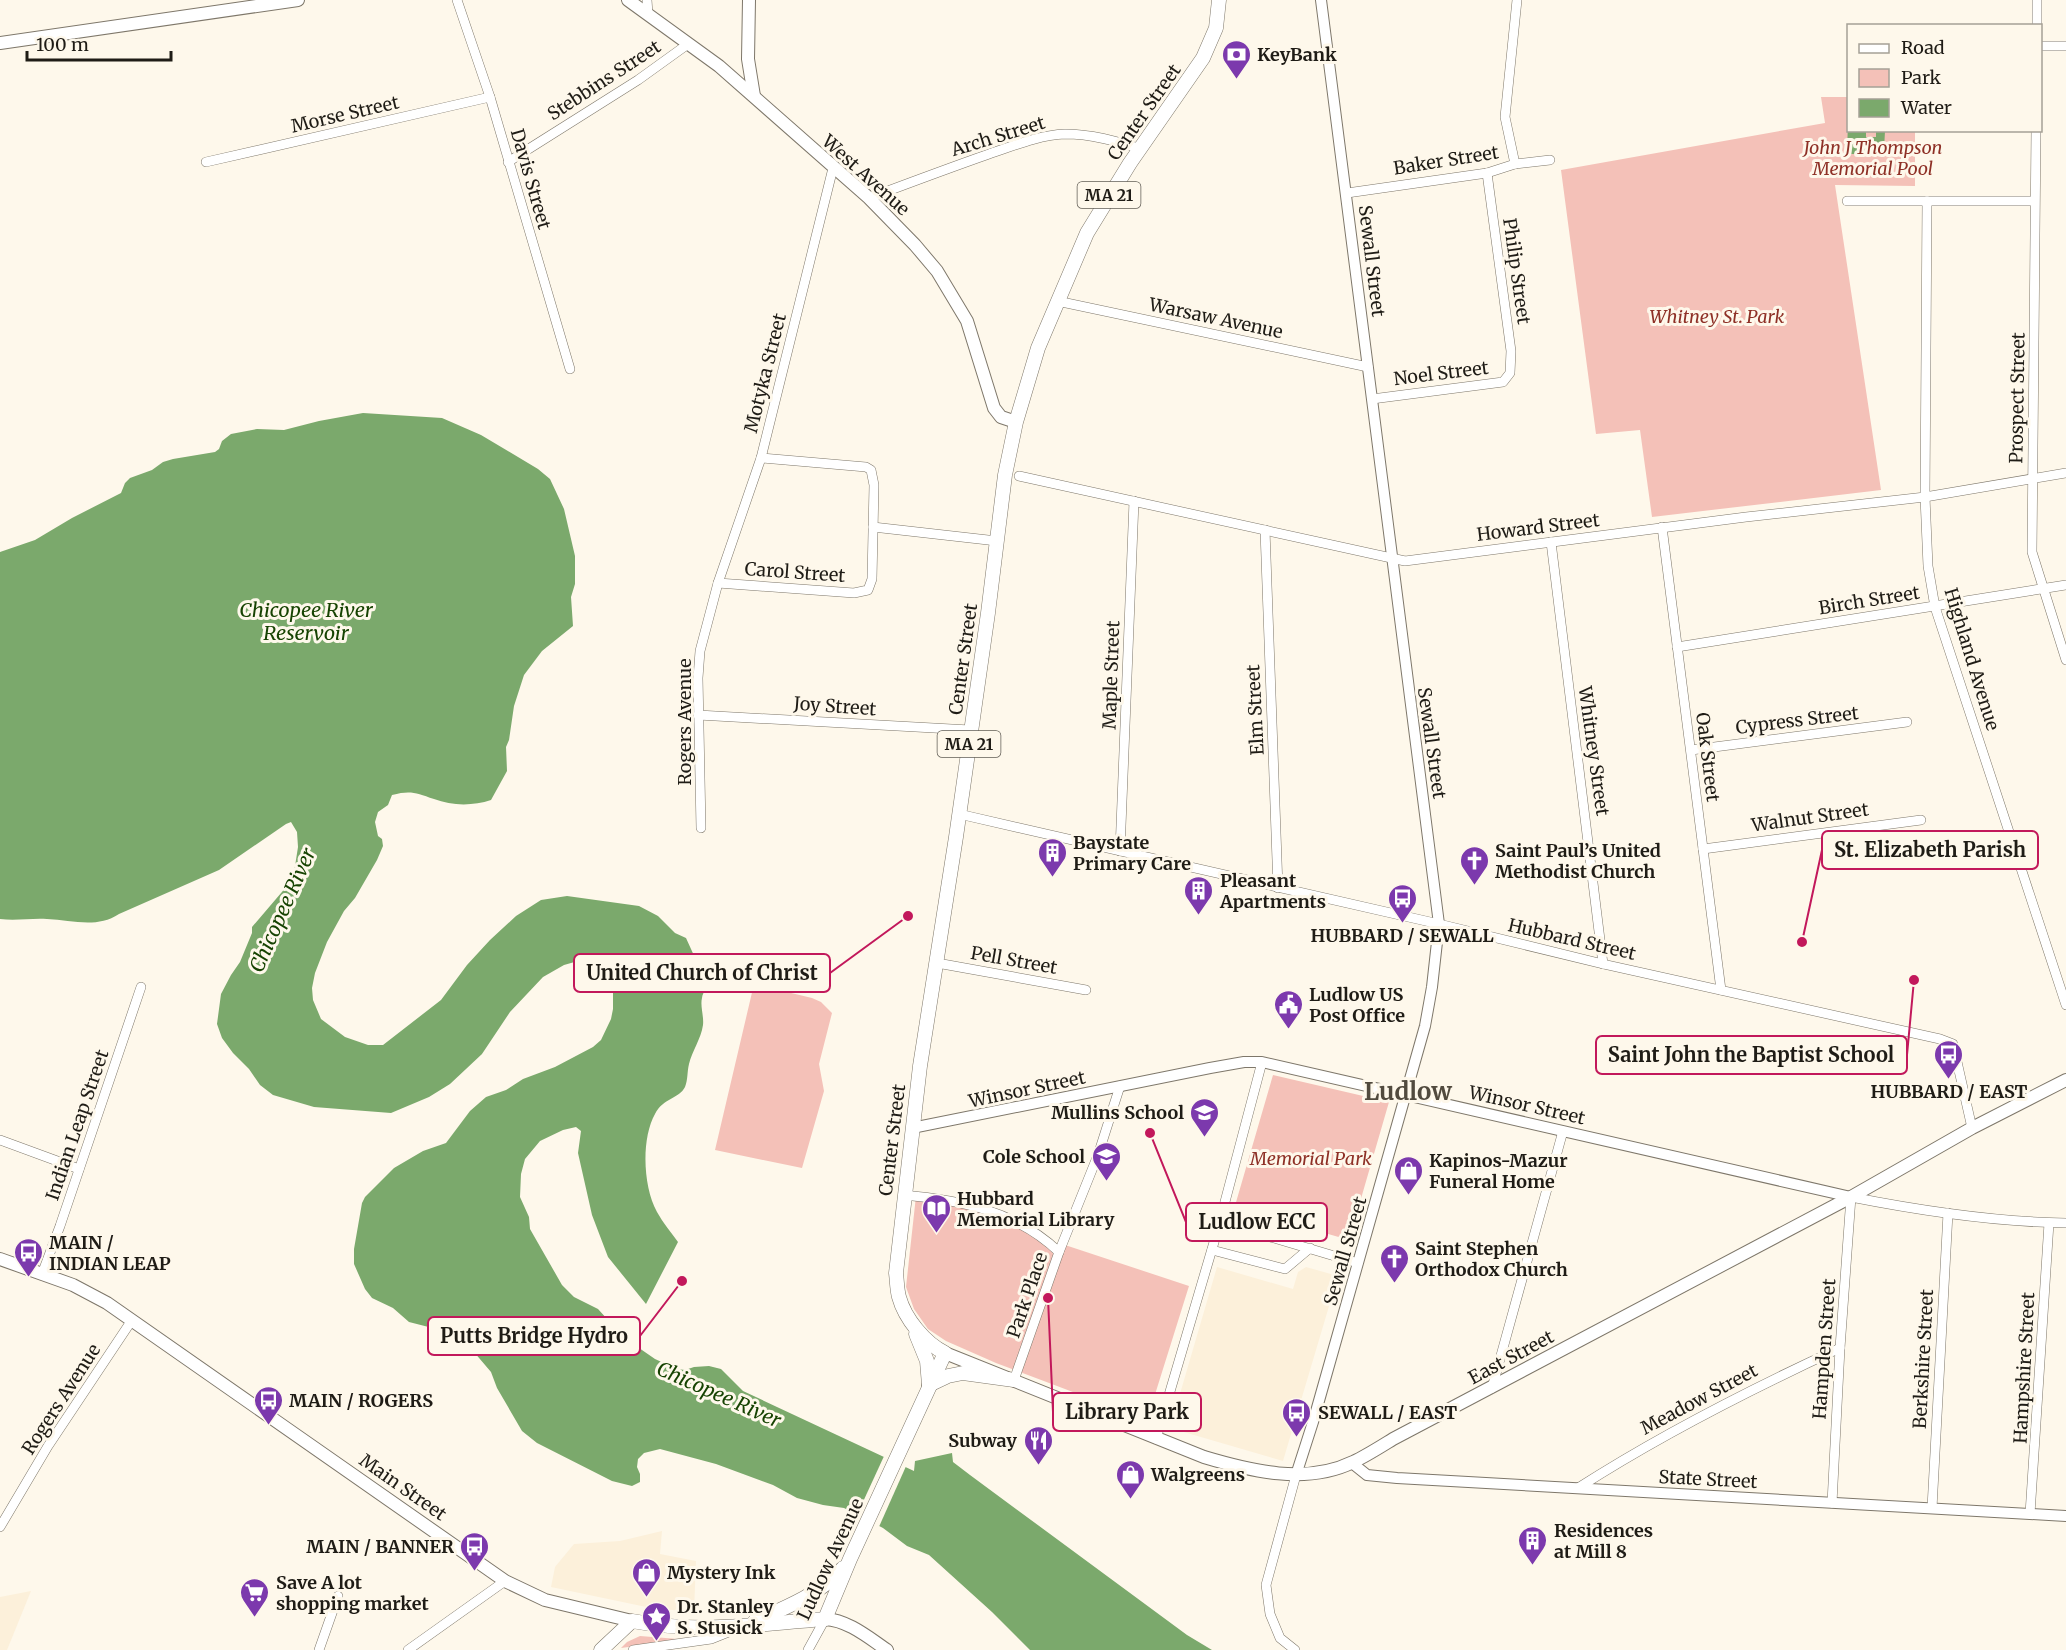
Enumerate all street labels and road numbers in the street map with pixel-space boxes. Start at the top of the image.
street label: Stebbins Street [543,35,665,125]
street label: Center Street [1102,59,1186,165]
street label: Morse Street [289,90,401,138]
street label: Arch Street [947,111,1048,161]
street label: Davis Street [506,126,556,232]
street label: West Avenue [817,129,915,220]
street label: Baker Street [1392,140,1500,180]
road number: MA 21 [1078,182,1140,208]
street label: Sewall Street [1354,204,1390,318]
street label: Philip Street [1498,216,1536,326]
street label: Warsaw Avenue [1146,292,1285,343]
street label: Motyka Street [739,311,791,435]
street label: Prospect Street [2004,332,2030,464]
street label: Noel Street [1392,356,1490,390]
street label: Howard Street [1475,508,1601,546]
street label: Carol Street [744,557,846,587]
street label: Birch Street [1817,581,1921,619]
street label: Highland Avenue [1939,585,2005,733]
street label: Center Street [944,602,982,716]
street label: Maple Street [1098,620,1124,730]
street label: Rogers Avenue [673,658,696,786]
street label: Elm Street [1241,664,1269,756]
street label: Whitney Street [1573,684,1614,817]
street label: Sewall Street [1413,686,1451,800]
street label: Joy Street [792,692,877,720]
street label: Cypress Street [1734,701,1860,739]
street label: Oak Street [1691,711,1725,803]
road number: MA 21 [938,731,1000,757]
street label: Walnut Street [1749,797,1870,837]
street label: Hubbard Street [1506,913,1638,965]
street label: Pell Street [969,941,1059,979]
street label: Indian Leap Street [40,1047,114,1203]
street label: Winsor Street [966,1065,1087,1113]
street label: Winsor Street [1466,1080,1587,1130]
street label: Center Street [874,1083,910,1197]
street label: Sewall Street [1318,1194,1372,1308]
street label: Park Place [1002,1249,1052,1341]
street label: Hampden Street [1808,1278,1840,1420]
street label: Berkshire Street [1908,1288,1938,1430]
street label: Hampshire Street [2009,1292,2039,1444]
street label: East Street [1464,1325,1558,1389]
street label: Rogers Avenue [17,1339,105,1459]
street label: Meadow Street [1637,1359,1761,1439]
street label: Main Street [355,1449,451,1525]
street label: State Street [1658,1465,1758,1493]
street label: Ludlow Avenue [792,1494,868,1624]

